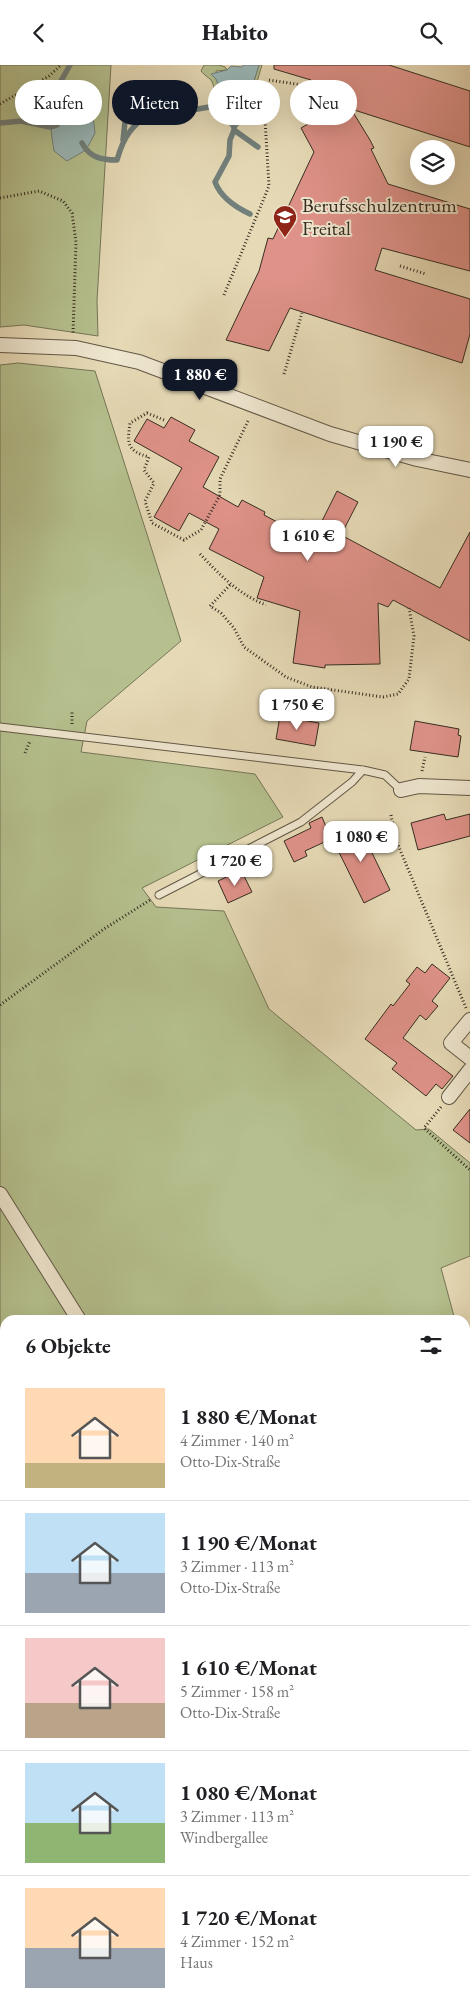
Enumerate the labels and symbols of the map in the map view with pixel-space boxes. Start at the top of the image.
place label: Berufsschulzentrum Freital [302,192,457,241]
school or university icon: Berufsschulzentrum Freital [272,204,298,238]
pin: 1 880 € [154,359,246,401]
pin: 1 190 € [350,425,442,468]
pin: 1 610 € [262,519,354,562]
pin: 1 750 € [251,689,343,731]
pin: 1 080 € [315,821,407,863]
pin: 1 720 € [189,845,281,887]

